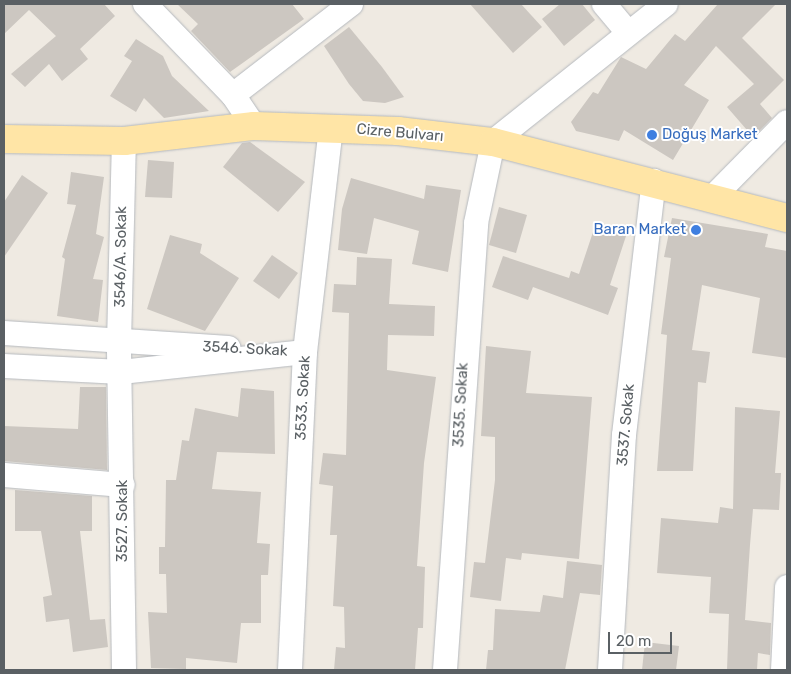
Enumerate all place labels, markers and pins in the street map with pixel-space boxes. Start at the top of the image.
place label: Doğuş Market [662,126,758,144]
marker: Doğuş Market [646,129,658,141]
place label: Baran Market [594,221,686,239]
marker: Baran Market [690,224,702,236]

